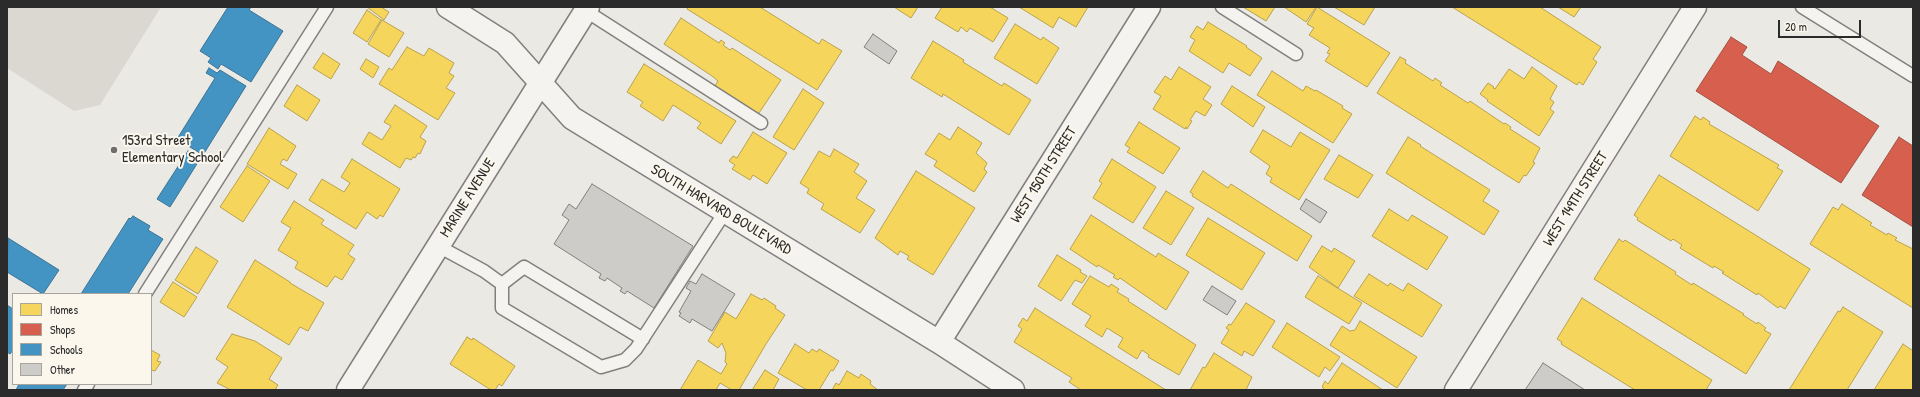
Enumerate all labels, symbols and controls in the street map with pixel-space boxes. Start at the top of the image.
scale bar [1780,12,1863,38]
text: 20 m [1785,18,1807,35]
street label: WEST 150TH STREET [1007,123,1081,227]
place label: 153rd Street Elementary School [122,132,223,167]
marker: 153rd Street Elementary School [109,145,119,155]
street label: WEST 149TH STREET [1540,148,1612,250]
street label: MARINE AVENUE [437,155,499,241]
street label: SOUTH HARVARD BOULEVARD [647,161,795,259]
legend [12,293,152,385]
text: Homes [50,301,78,318]
text: Shops [50,321,75,338]
text: Schools [50,341,83,358]
text: Other [50,361,75,378]

